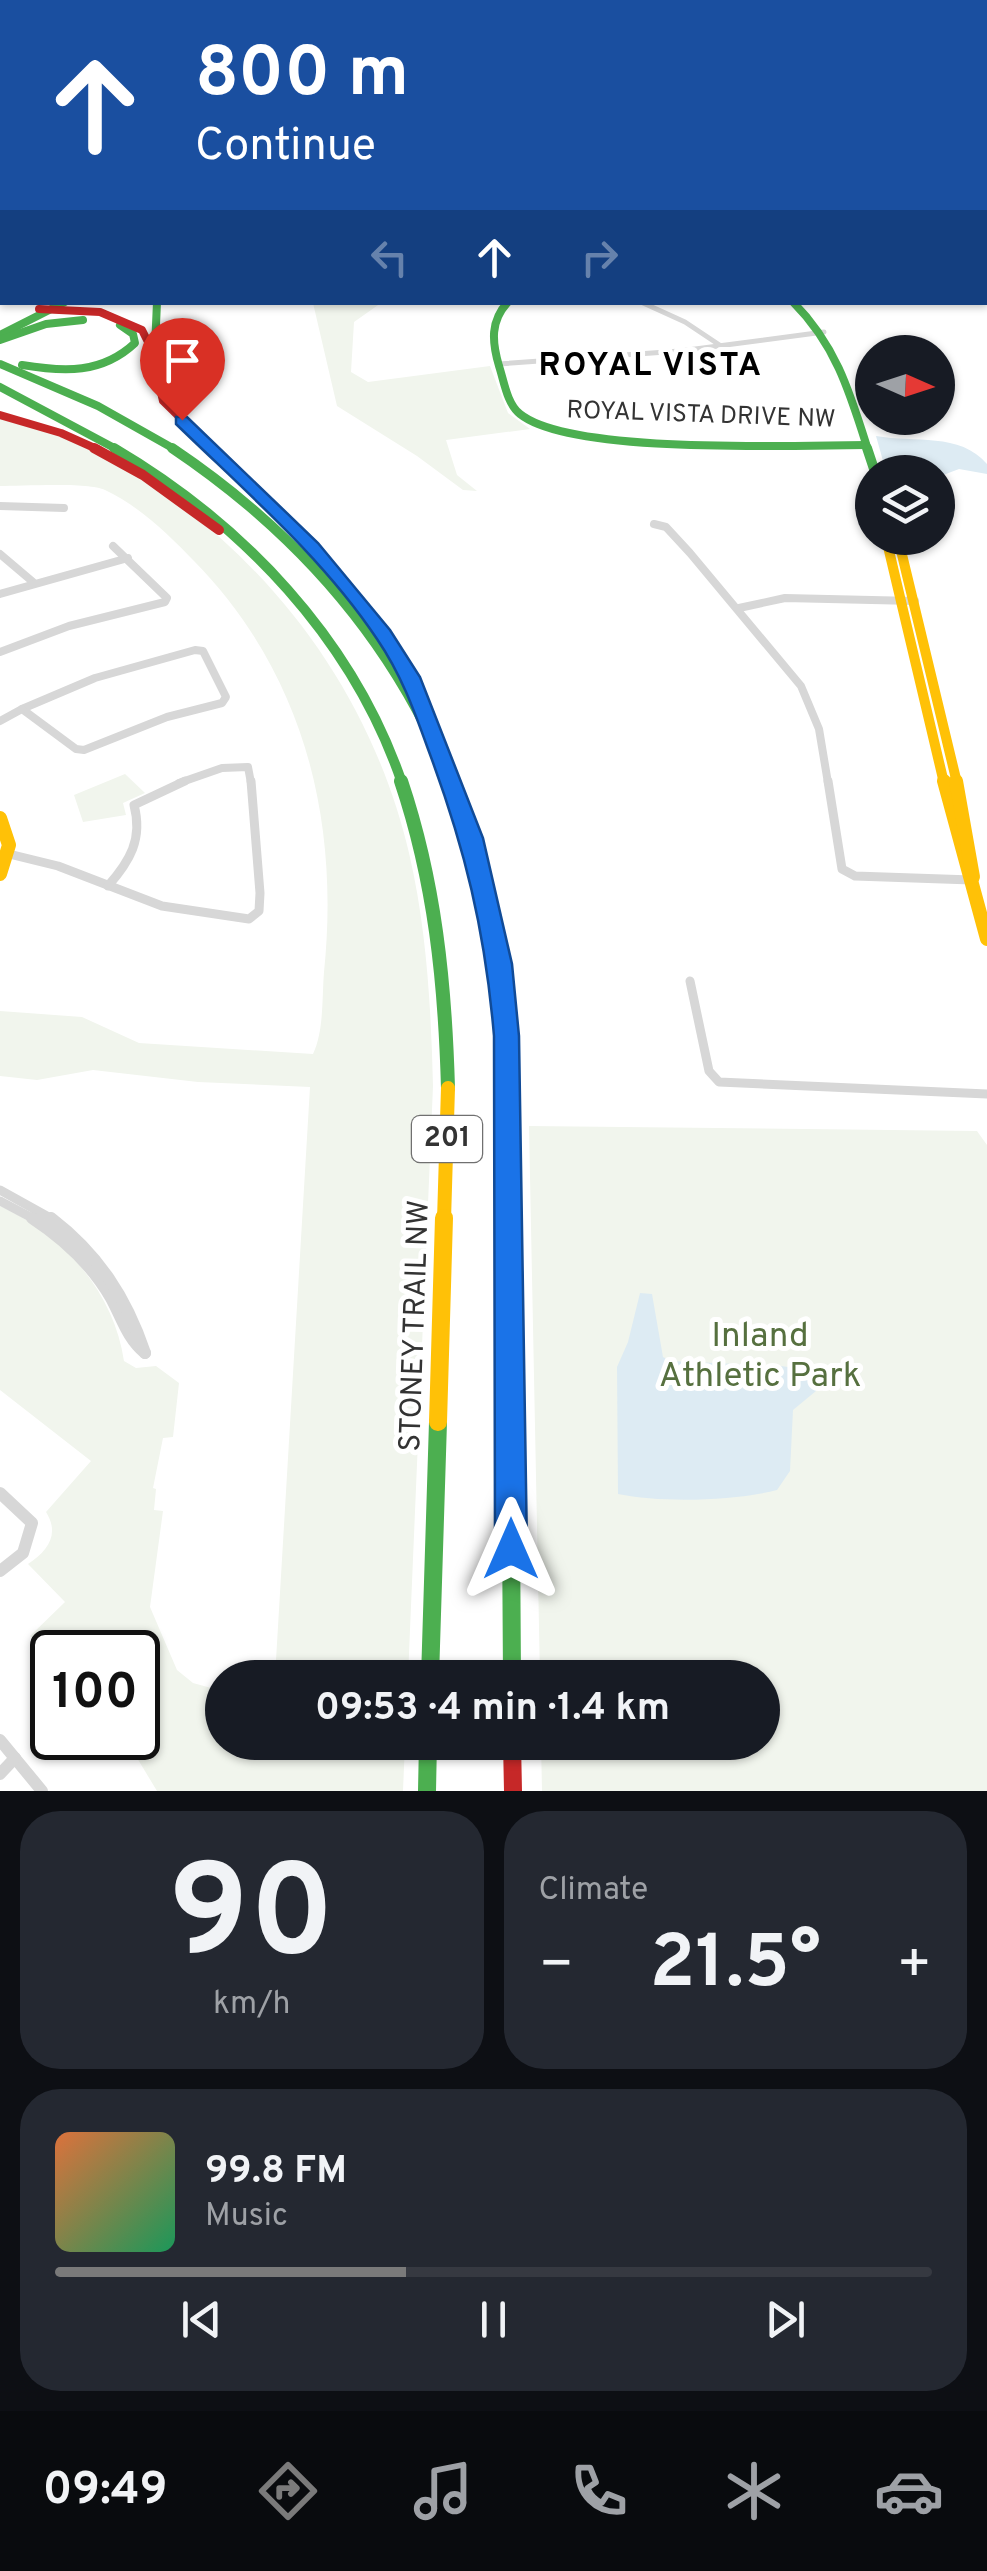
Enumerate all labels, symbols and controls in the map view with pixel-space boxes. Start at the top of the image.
text: 800 m [195,32,409,121]
icon: ahead [30,40,160,170]
text: Continue [195,119,376,176]
icon: left [362,230,417,285]
icon: ahead [467,230,522,285]
icon: right [572,230,627,285]
pin [140,318,225,421]
icon: arrive [155,333,210,388]
north arrow [855,335,955,435]
map controls [855,335,955,555]
district label: ROYAL VISTA [539,347,763,387]
street label: ROYAL VISTA DRIVE NW [566,395,836,437]
button: layers [855,455,955,555]
road number: 201 [412,1116,482,1162]
street label: STONEY TRAIL NW [393,1199,439,1453]
park label: Inland Athletic Park [659,1315,861,1399]
position arrow [459,1497,563,1601]
speed limit sign: 100 [30,1630,160,1760]
text: 09:53 · 4 min · 1.4 km [315,1685,670,1734]
text: 90 [169,1837,335,2002]
text: Climate [539,1871,648,1911]
text: 21.5° [650,1919,821,2014]
text: − [539,1932,574,2002]
text: + [897,1932,932,2002]
text: km/h [213,1985,291,2025]
text: 99.8 FM [205,2148,347,2197]
text: Music [205,2197,288,2237]
icon: previous [174,2292,229,2347]
icon: pause [466,2292,521,2347]
icon: next [758,2292,813,2347]
icon: directions [253,2456,323,2526]
icon: music [408,2456,478,2526]
icon: phone [564,2456,634,2526]
icon: climate [719,2456,789,2526]
icon: car [874,2456,944,2526]
text: 09:49 [43,2463,167,2520]

